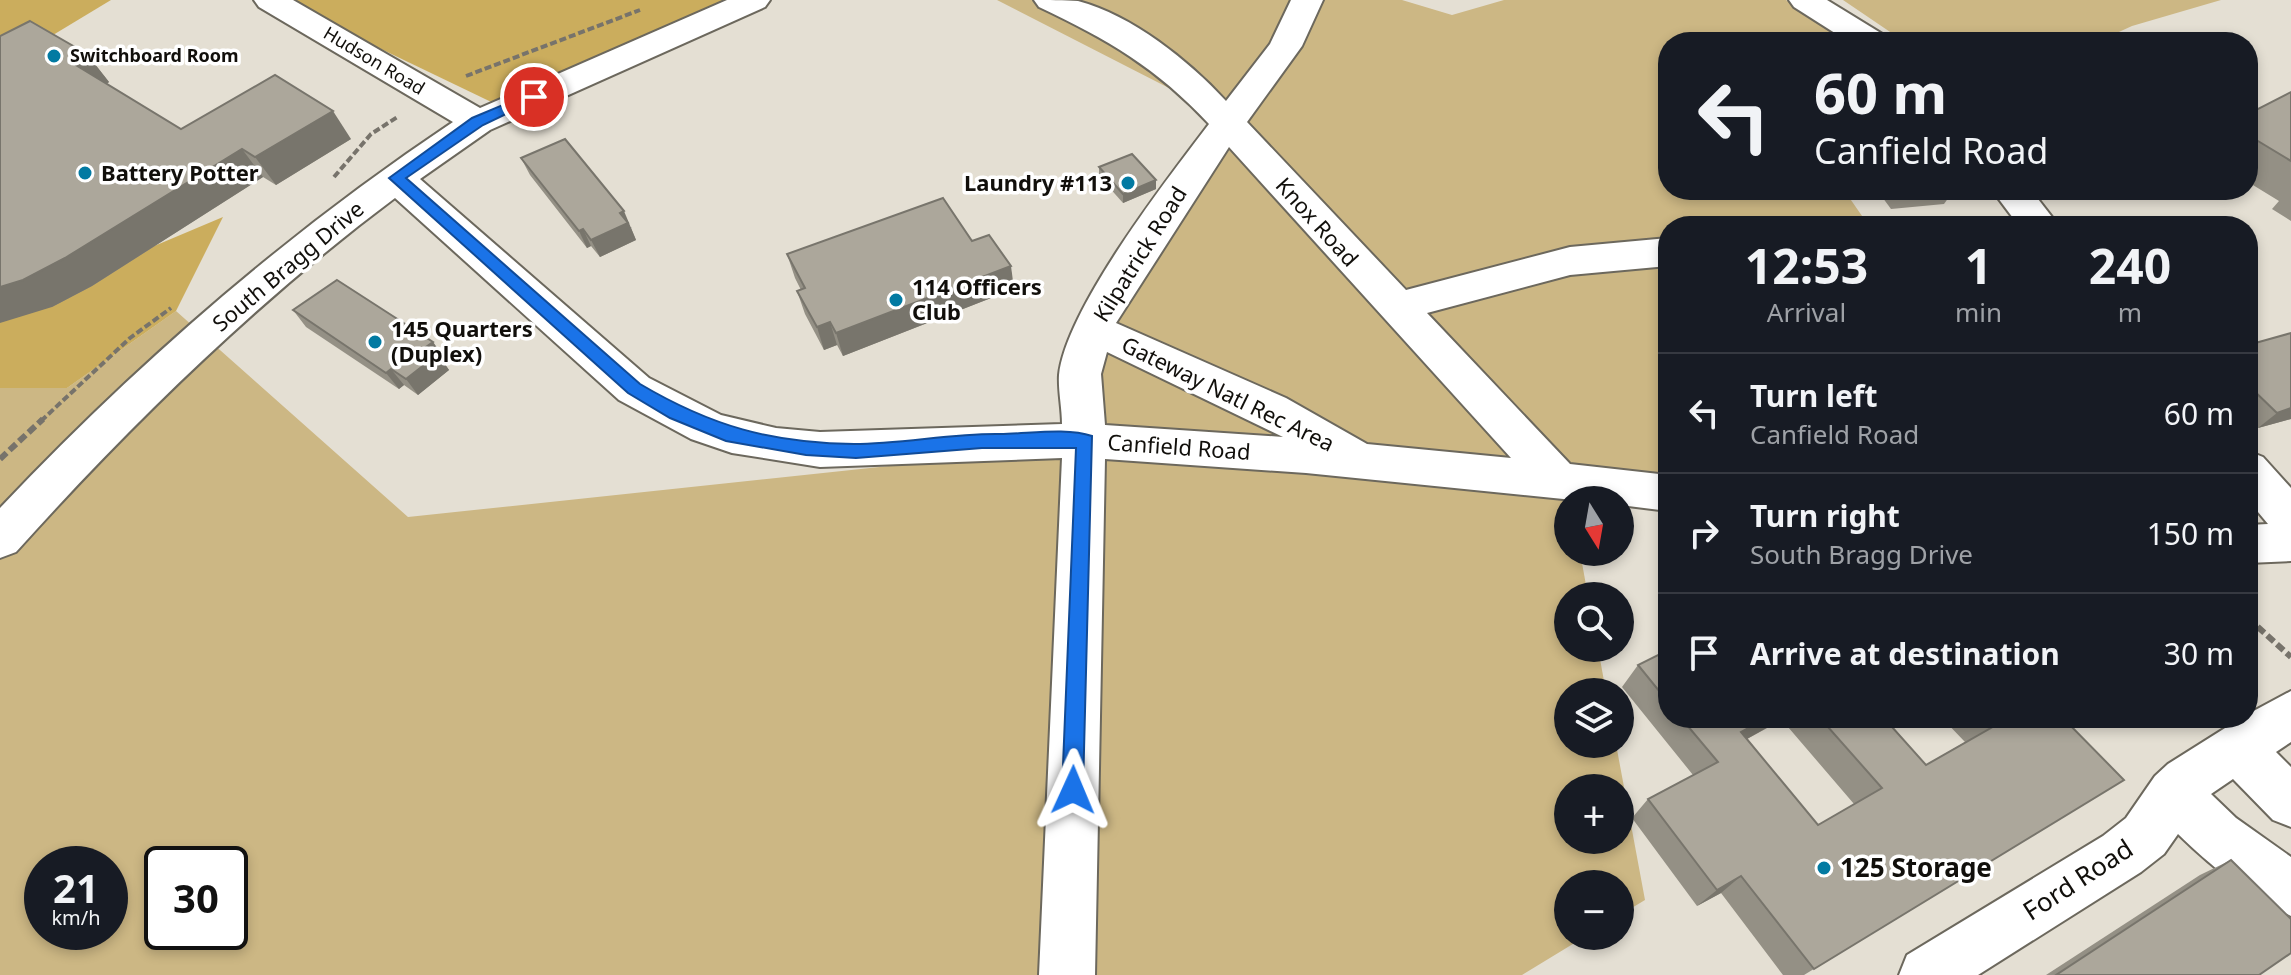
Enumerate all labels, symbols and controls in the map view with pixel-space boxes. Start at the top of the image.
street label: Hudson Road [319,20,430,100]
place label: Switchboard Room [70,43,239,67]
marker: Switchboard Room [45,47,63,65]
text: 60 m [1814,54,1947,130]
pin [500,63,568,131]
icon: left [1682,64,1786,168]
icon: arrive [512,75,556,119]
text: Canfield Road [1814,126,2048,175]
place label: Battery Potter [101,157,259,187]
marker: Battery Potter [76,164,94,182]
place label: Laundry #113 [964,167,1112,197]
street label: Knox Road [1270,170,1366,272]
marker: Laundry #113 [1119,174,1137,192]
street label: Kilpatrick Road [1086,180,1193,327]
street label: South Bragg Drive [205,193,369,337]
text: 12:53 [1745,233,1868,298]
text: 1 [1965,233,1992,298]
text: 240 [2089,233,2171,298]
place label: 114 Officers Club [912,271,1042,326]
marker: 114 Officers Club [887,291,905,309]
text: Arrival [1767,294,1846,330]
text: min [1955,294,2002,330]
text: m [2118,294,2142,330]
place label: 145 Quarters (Duplex) [391,313,533,368]
street label: Gateway Natl Rec Area [1117,329,1340,458]
marker: 145 Quarters (Duplex) [366,333,384,351]
text: Turn left [1750,375,1878,416]
icon: left [1682,391,1726,435]
text: 60 m [2164,393,2234,434]
text: Canfield Road [1750,416,1919,452]
street label: Canfield Road [1107,426,1252,466]
north arrow [1554,486,1634,566]
map controls [1554,486,1634,950]
text: Turn right [1750,495,1900,536]
icon: right [1682,511,1726,555]
text: 150 m [2147,513,2234,554]
text: South Bragg Drive [1750,536,1973,572]
button: search [1554,582,1634,662]
icon: arrive [1682,631,1726,675]
text: Arrive at destination [1750,633,2060,674]
text: 30 m [2164,633,2234,674]
button: layers [1554,678,1634,758]
position arrow [1031,748,1115,832]
button: + [1554,774,1634,854]
street label: Ford Road [2015,830,2140,928]
speed limit sign: 30 [144,846,248,950]
place label: 125 Storage [1840,849,1992,885]
marker: 125 Storage [1815,859,1833,877]
text: 21 [53,860,99,915]
button: − [1554,870,1634,950]
text: km/h [51,904,101,931]

